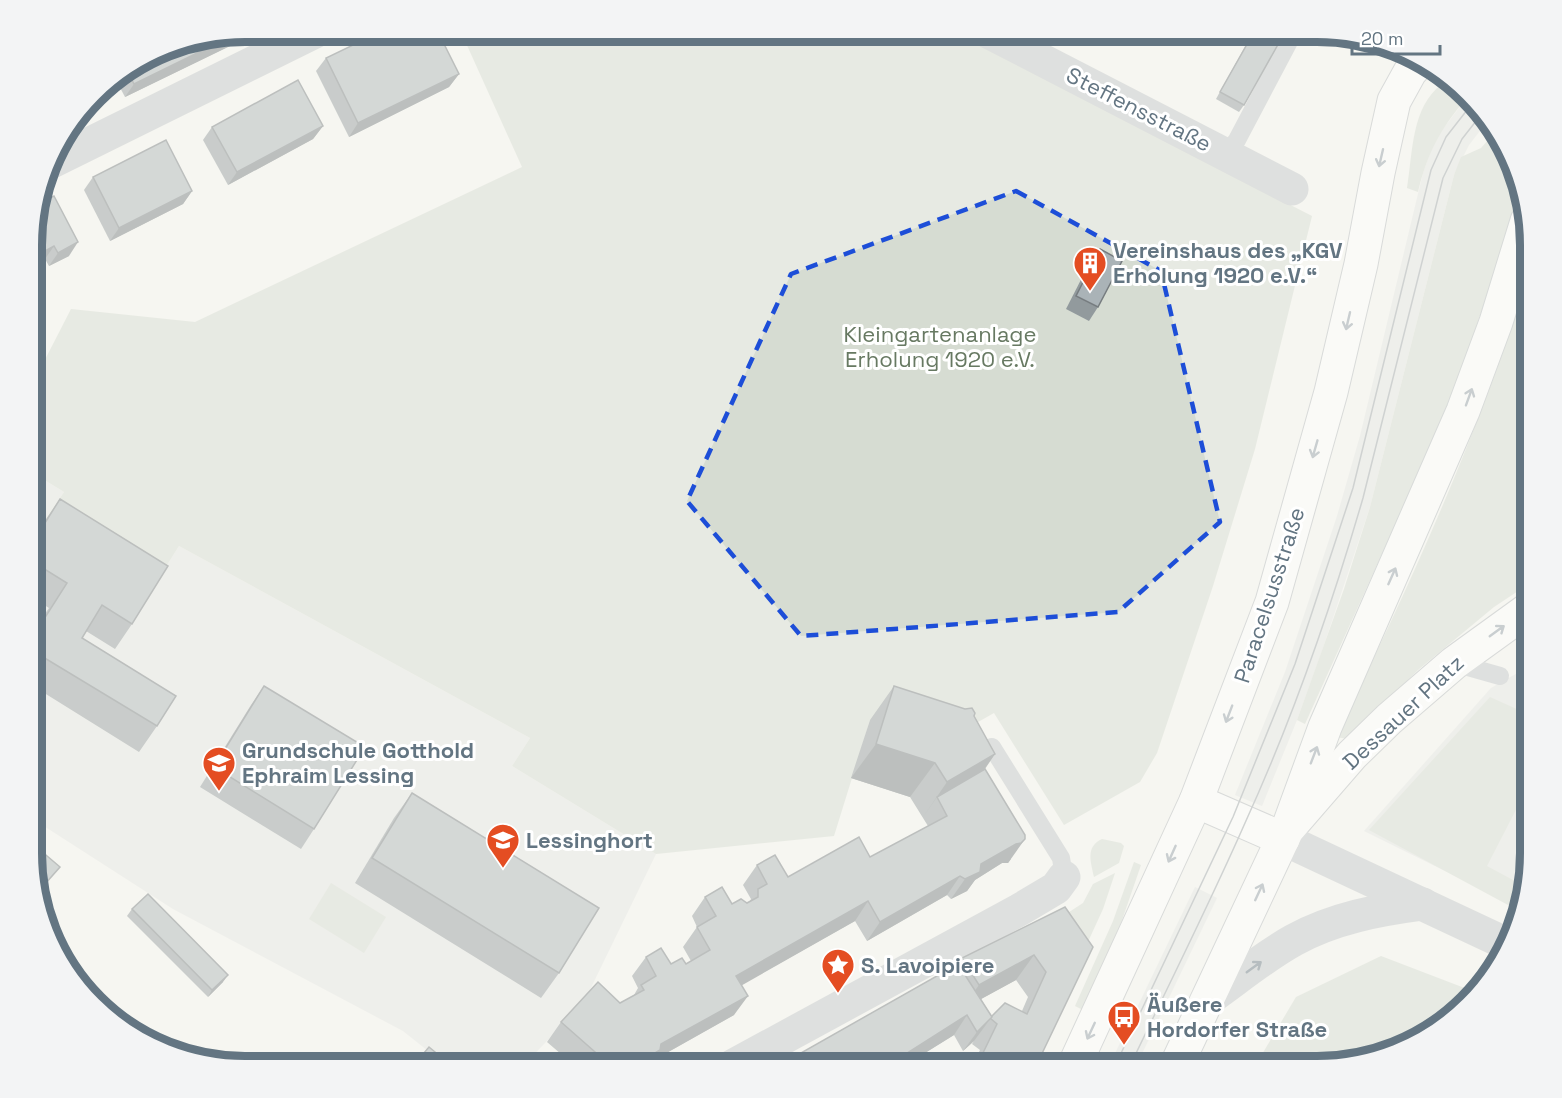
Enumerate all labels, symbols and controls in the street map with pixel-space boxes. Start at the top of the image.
scale bar [1352,18,1440,56]
text: 20 m [1361,27,1404,50]
street label: Steffensstraße [1062,60,1216,158]
one-way arrow [1375,148,1386,167]
place label: Vereinshaus des „KGV Erholung 1920 e.V.“ [1113,236,1343,289]
building icon: Vereinshaus des „KGV Erholung 1920 e.V.“ [1072,245,1108,292]
one-way arrow [1341,311,1353,330]
park label: Kleingartenanlage Erholung 1920 e.V. [843,320,1037,373]
one-way arrow [1464,388,1475,407]
one-way arrow [1309,439,1320,458]
street label: Paracelsusstraße [1227,504,1311,686]
one-way arrow [1387,567,1398,585]
one-way arrow [1488,625,1504,637]
street label: Dessauer Platz [1337,649,1469,775]
one-way arrow [1223,704,1234,723]
place label: Grundschule Gotthold Ephraim Lessing [242,736,474,789]
school or university icon: Grundschule Gotthold Ephraim Lessing [201,745,237,792]
one-way arrow [1309,746,1320,765]
school or university icon: Lessinghort [485,822,521,869]
place label: Lessinghort [526,826,653,854]
one-way arrow [1166,845,1177,863]
one-way arrow [1254,883,1265,901]
place icon: S. Lavoipiere [820,947,856,994]
place label: S. Lavoipiere [861,951,995,979]
one-way arrow [1245,961,1261,973]
place label: Äußere Hordorfer Straße [1147,990,1327,1043]
bus stop icon: Äußere Hordorfer Straße [1106,999,1142,1046]
one-way arrow [1084,1022,1096,1040]

